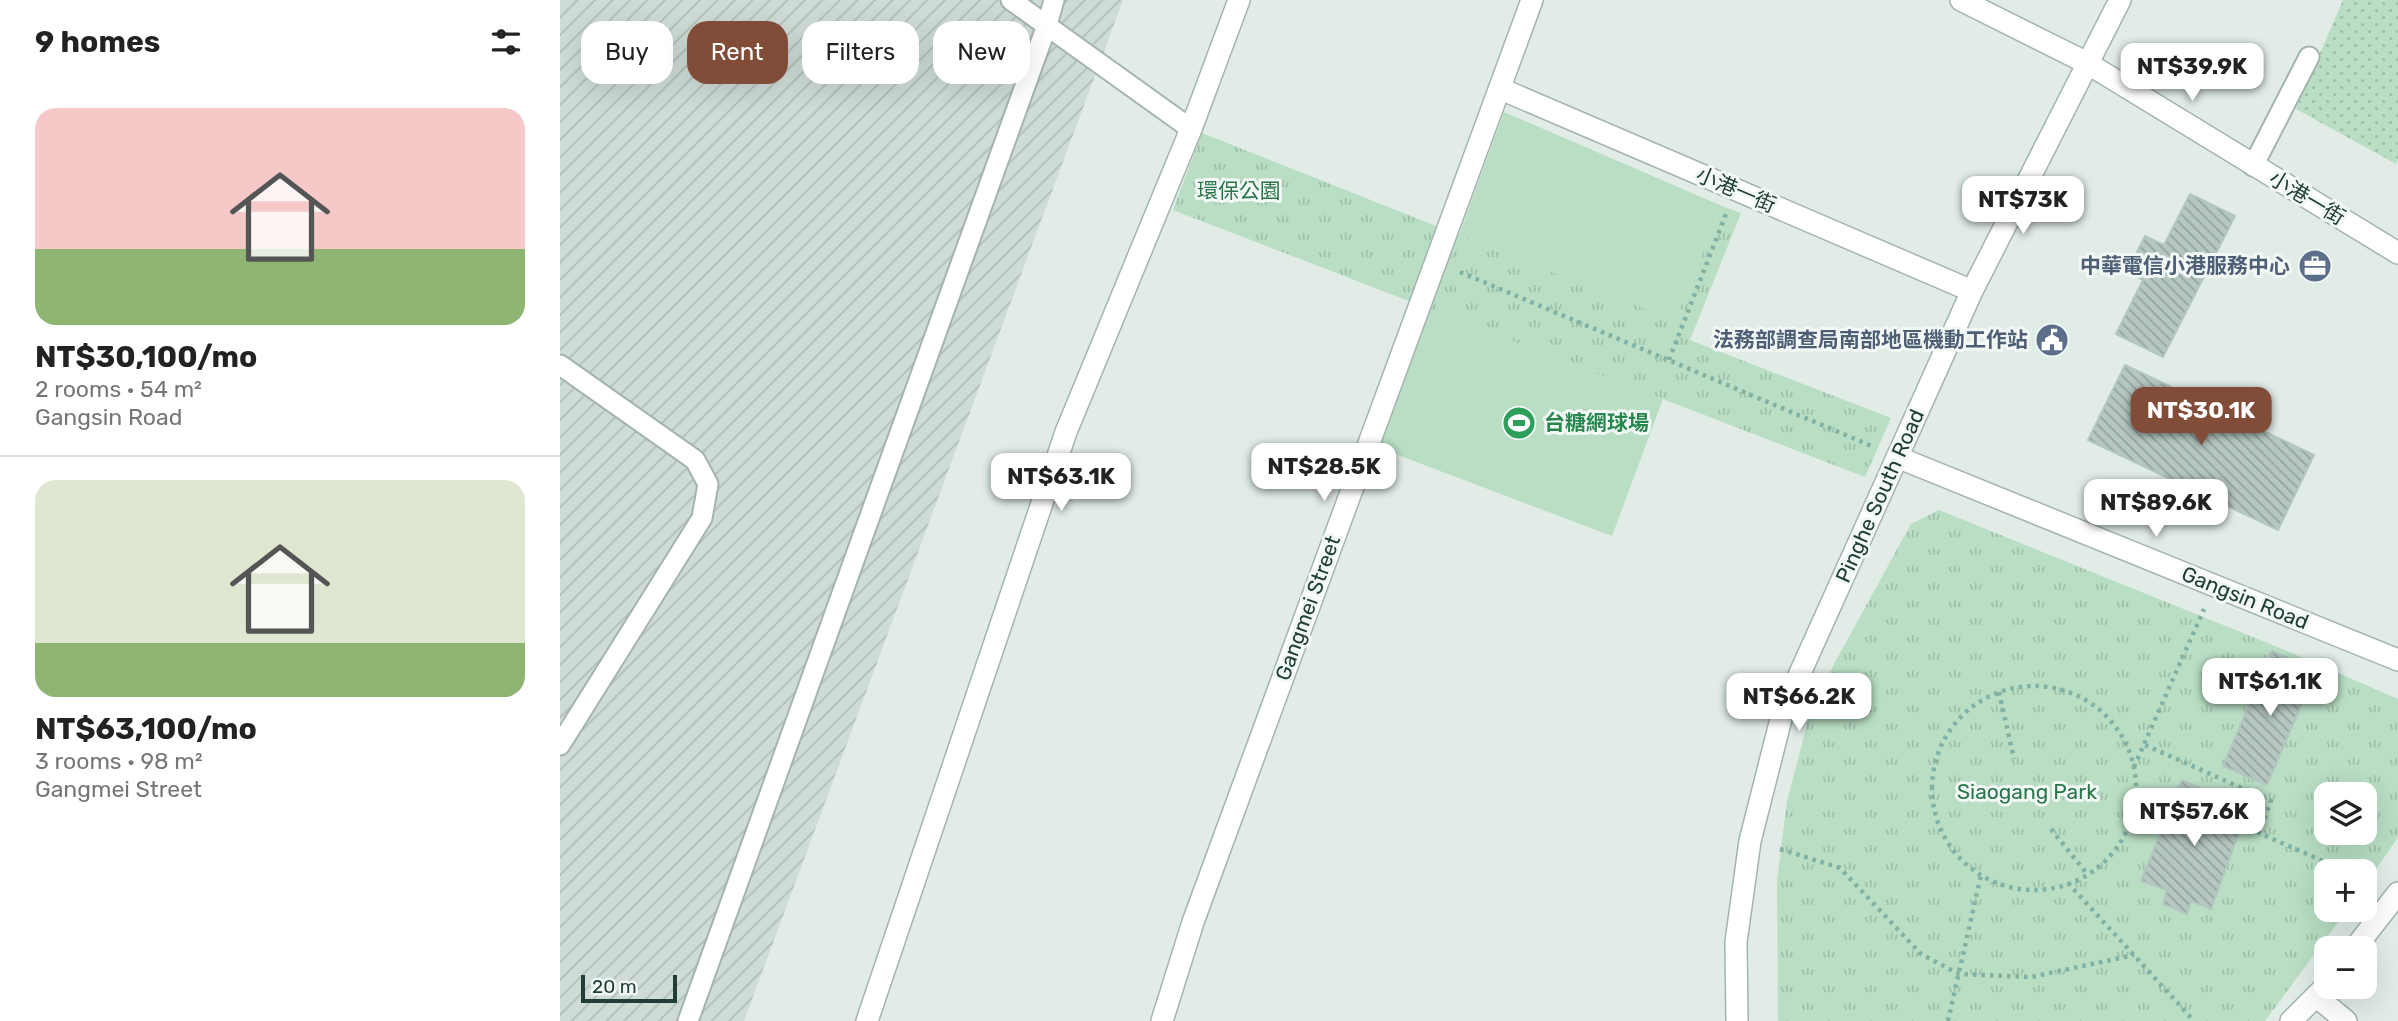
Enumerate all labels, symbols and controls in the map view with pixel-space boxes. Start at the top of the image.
chip: Buy [581,21,673,84]
chip: Rent [687,21,788,84]
chip: Filters [802,21,919,84]
chip: New [933,21,1030,84]
icon: filters [487,23,525,61]
text: 9 homes [35,24,160,60]
pin: NT$39.9K [2120,43,2264,103]
text: NT$39.9K [2137,52,2247,80]
icon: home [217,154,343,280]
street label: 小港一街 [1693,162,1780,217]
street label: 小港一街 [2265,165,2350,230]
pin: NT$73K [1966,176,2080,236]
park label: 環保公園 [1197,178,1281,203]
text: NT$73K [1978,185,2068,213]
office icon: 中華電信小港服務中心 [2296,247,2334,285]
place label: 中華電信小港服務中心 [2080,253,2290,278]
public building icon: 法務部調查局南部地區機動工作站 [2033,321,2071,359]
place label: 法務部調查局南部地區機動工作站 [1713,327,2028,352]
text: NT$30,100/mo [35,339,257,375]
text: 2 rooms · 54 m² [35,375,202,403]
pin: NT$30.1K [2129,388,2273,447]
text: NT$30.1K [2147,396,2255,424]
text: Gangsin Road [35,403,182,431]
sports icon: 台糖網球場 [1500,404,1538,442]
street label: Pinghe South Road [1830,405,1929,586]
place label: 台糖網球場 [1544,410,1649,435]
pin: NT$28.5K [1252,444,1396,503]
text: NT$28.5K [1267,452,1381,480]
pin: NT$63.1K [989,454,1133,513]
text: NT$63.1K [1007,462,1115,490]
pin: NT$89.6K [2084,480,2228,539]
text: NT$89.6K [2100,488,2212,516]
icon: home [217,526,343,652]
street label: Gangmei Street [1270,532,1345,684]
street label: Gangsin Road [2178,561,2312,634]
pin: NT$61.1K [2198,658,2342,718]
text: NT$61.1K [2218,667,2322,695]
pin: NT$66.2K [1727,674,1871,733]
text: NT$66.2K [1742,682,1856,710]
text: NT$63,100/mo [35,711,257,747]
text: 3 rooms · 98 m² [35,747,203,775]
text: Gangmei Street [35,775,202,803]
park label: Siaogang Park [1957,779,2097,804]
map controls [2314,782,2377,999]
button: layers [2314,782,2377,845]
pin: NT$57.6K [2122,788,2266,848]
text: NT$57.6K [2139,797,2249,825]
button: + [2314,859,2377,922]
button: − [2314,936,2377,999]
scale bar [581,972,677,1004]
text: 20 m [592,975,637,998]

